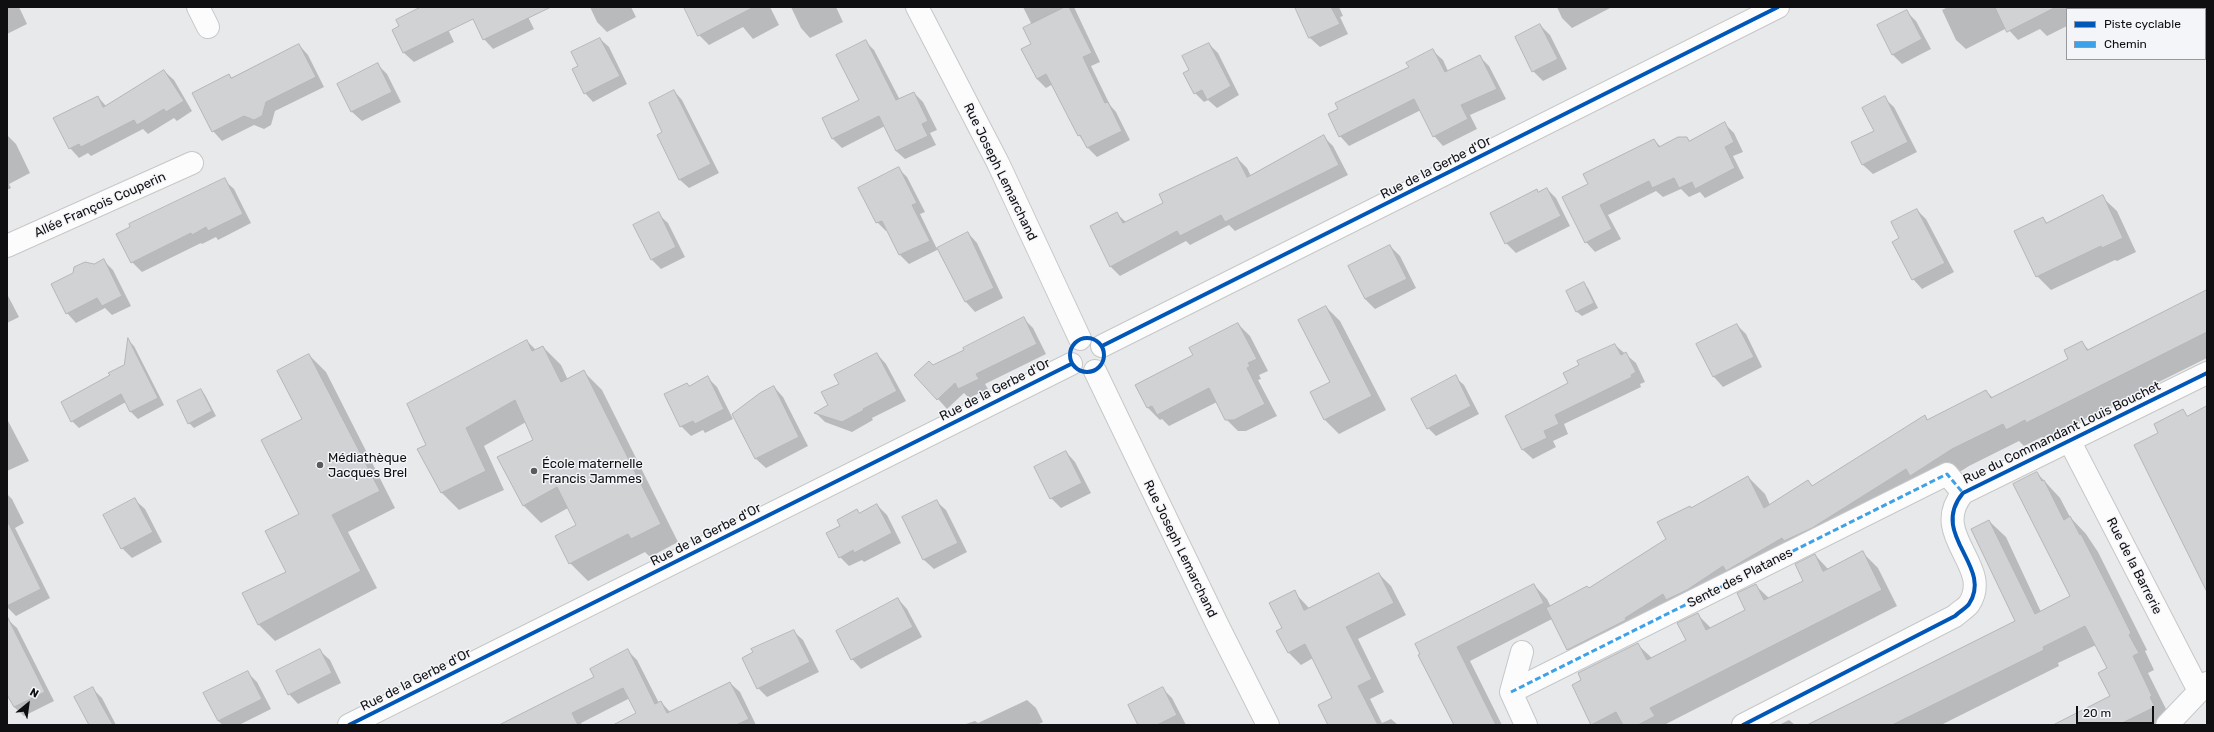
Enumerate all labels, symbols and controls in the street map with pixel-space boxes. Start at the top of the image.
legend [2066,8,2206,60]
text: Piste cyclable [2104,17,2181,31]
text: Chemin [2104,37,2147,51]
street label: Rue Joseph Lemarchand [960,101,1040,243]
street label: Rue de la Gerbe d'Or [1378,133,1494,203]
street label: Allée François Couperin [32,169,168,241]
street label: Rue de la Gerbe d'Or [937,355,1053,425]
street label: Rue du Commandant Louis Bouchet [1961,378,2163,488]
place label: Médiathèque Jacques Brel [328,450,407,481]
place label: École maternelle Francis Jammes [542,456,643,487]
marker: Médiathèque Jacques Brel [315,460,325,470]
marker: École maternelle Francis Jammes [529,466,539,476]
street label: Rue Joseph Lemarchand [1140,478,1220,620]
street label: Rue de la Gerbe d'Or [648,500,764,570]
street label: Rue de la Barrerie [2103,515,2165,617]
street label: Sente des Platanes [1685,545,1795,611]
street label: Rue de la Gerbe d'Or [358,645,474,715]
north arrow [8,684,48,724]
text: N [27,685,41,701]
scale bar [2078,698,2156,724]
text: 20 m [2083,706,2111,720]

